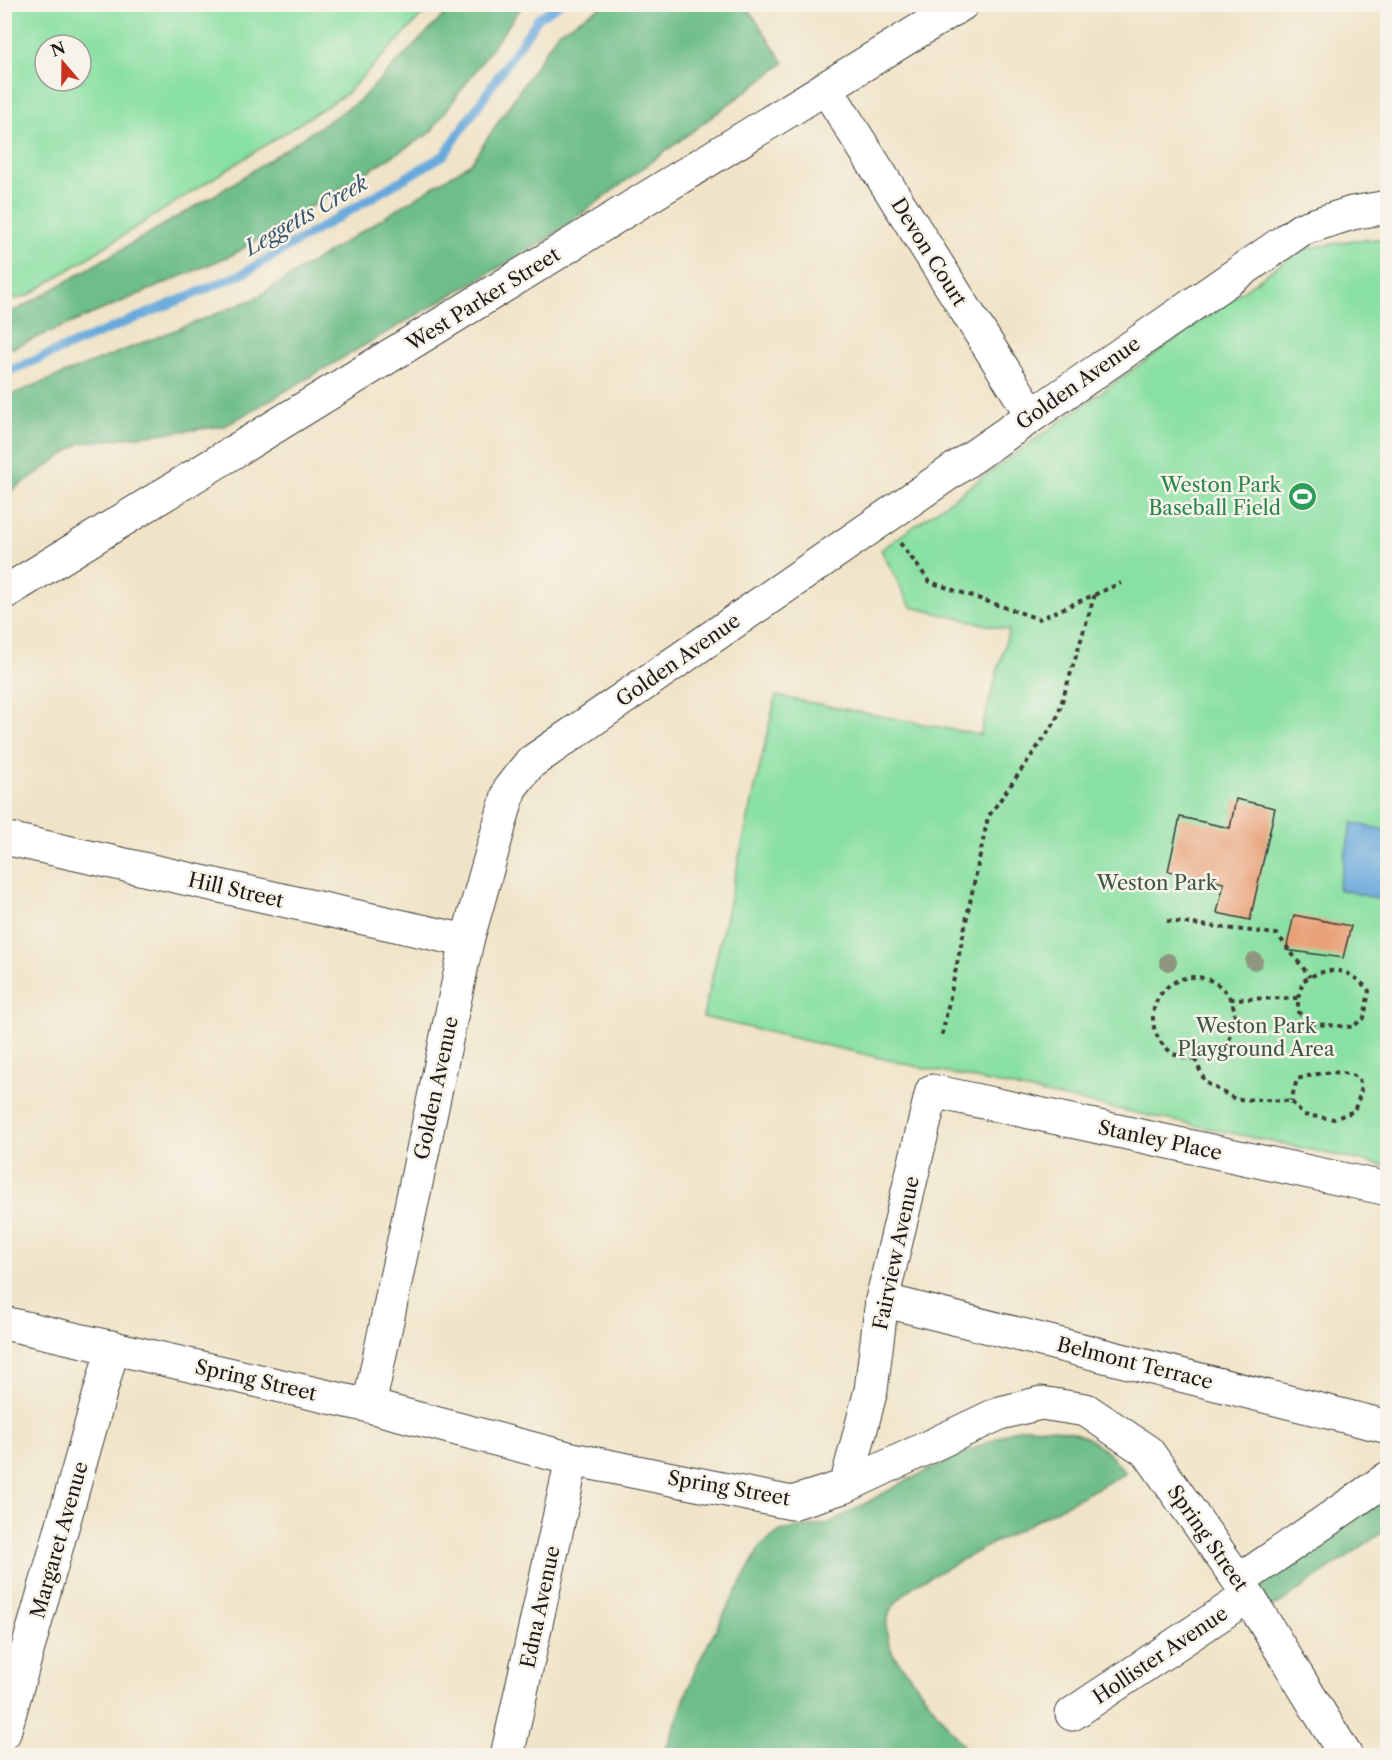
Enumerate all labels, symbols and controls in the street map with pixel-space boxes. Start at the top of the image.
north arrow [33,33,93,93]
text: N [48,37,68,61]
water label: Leggetts Creek [238,170,372,261]
street label: Devon Court [886,194,972,310]
street label: West Parker Street [401,242,564,356]
street label: Golden Avenue [1011,331,1145,435]
place label: Weston Park Baseball Field [1148,473,1282,520]
sports icon: Weston Park Baseball Field [1286,481,1318,513]
street label: Golden Avenue [611,608,745,712]
street label: Hill Street [186,867,286,913]
park label: Weston Park [1096,871,1219,895]
street label: Golden Avenue [409,1014,463,1162]
park label: Weston Park Playground Area [1177,1014,1335,1061]
street label: Stanley Place [1096,1115,1224,1165]
street label: Fairview Avenue [868,1174,924,1332]
street label: Belmont Terrace [1055,1332,1215,1394]
street label: Spring Street [193,1354,319,1406]
street label: Margaret Avenue [25,1459,93,1621]
street label: Spring Street [666,1465,792,1511]
street label: Spring Street [1163,1480,1253,1596]
street label: Edna Avenue [515,1544,565,1670]
street label: Hollister Avenue [1088,1601,1232,1709]

